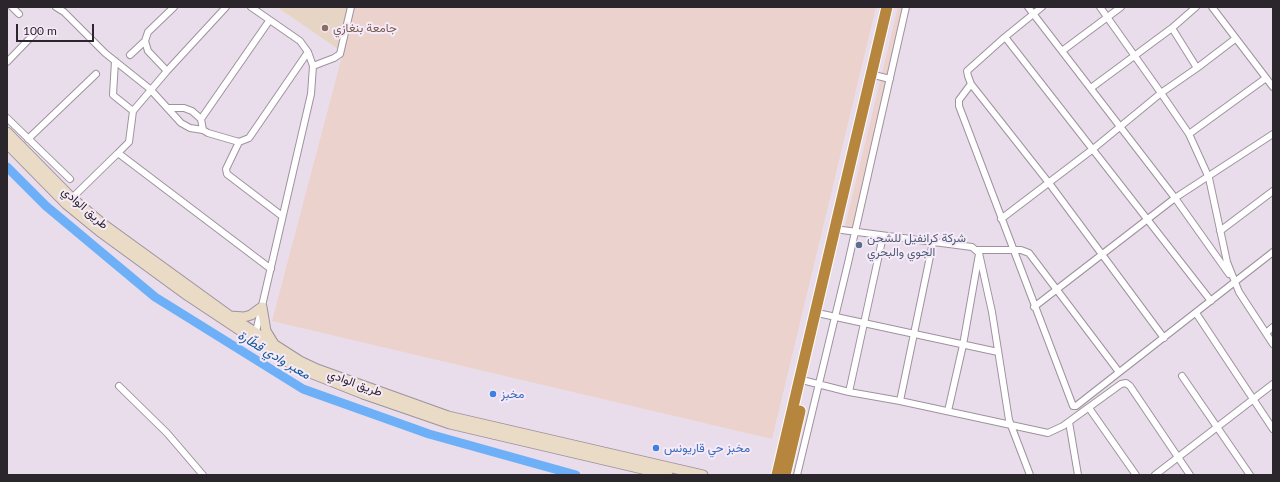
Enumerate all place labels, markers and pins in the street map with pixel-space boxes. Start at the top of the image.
place label: جامعة بنغازي [333,21,397,35]
marker: جامعة بنغازي [320,23,330,33]
place label: شركة كرانفيل للشحن الجوي والبحري [867,231,966,259]
marker: شركة كرانفيل للشحن الجوي والبحري [854,240,864,250]
place label: مخبز [501,387,524,401]
marker: مخبز [488,389,498,399]
place label: مخبز حي قاريونس [664,441,750,455]
marker: مخبز حي قاريونس [651,443,661,453]

